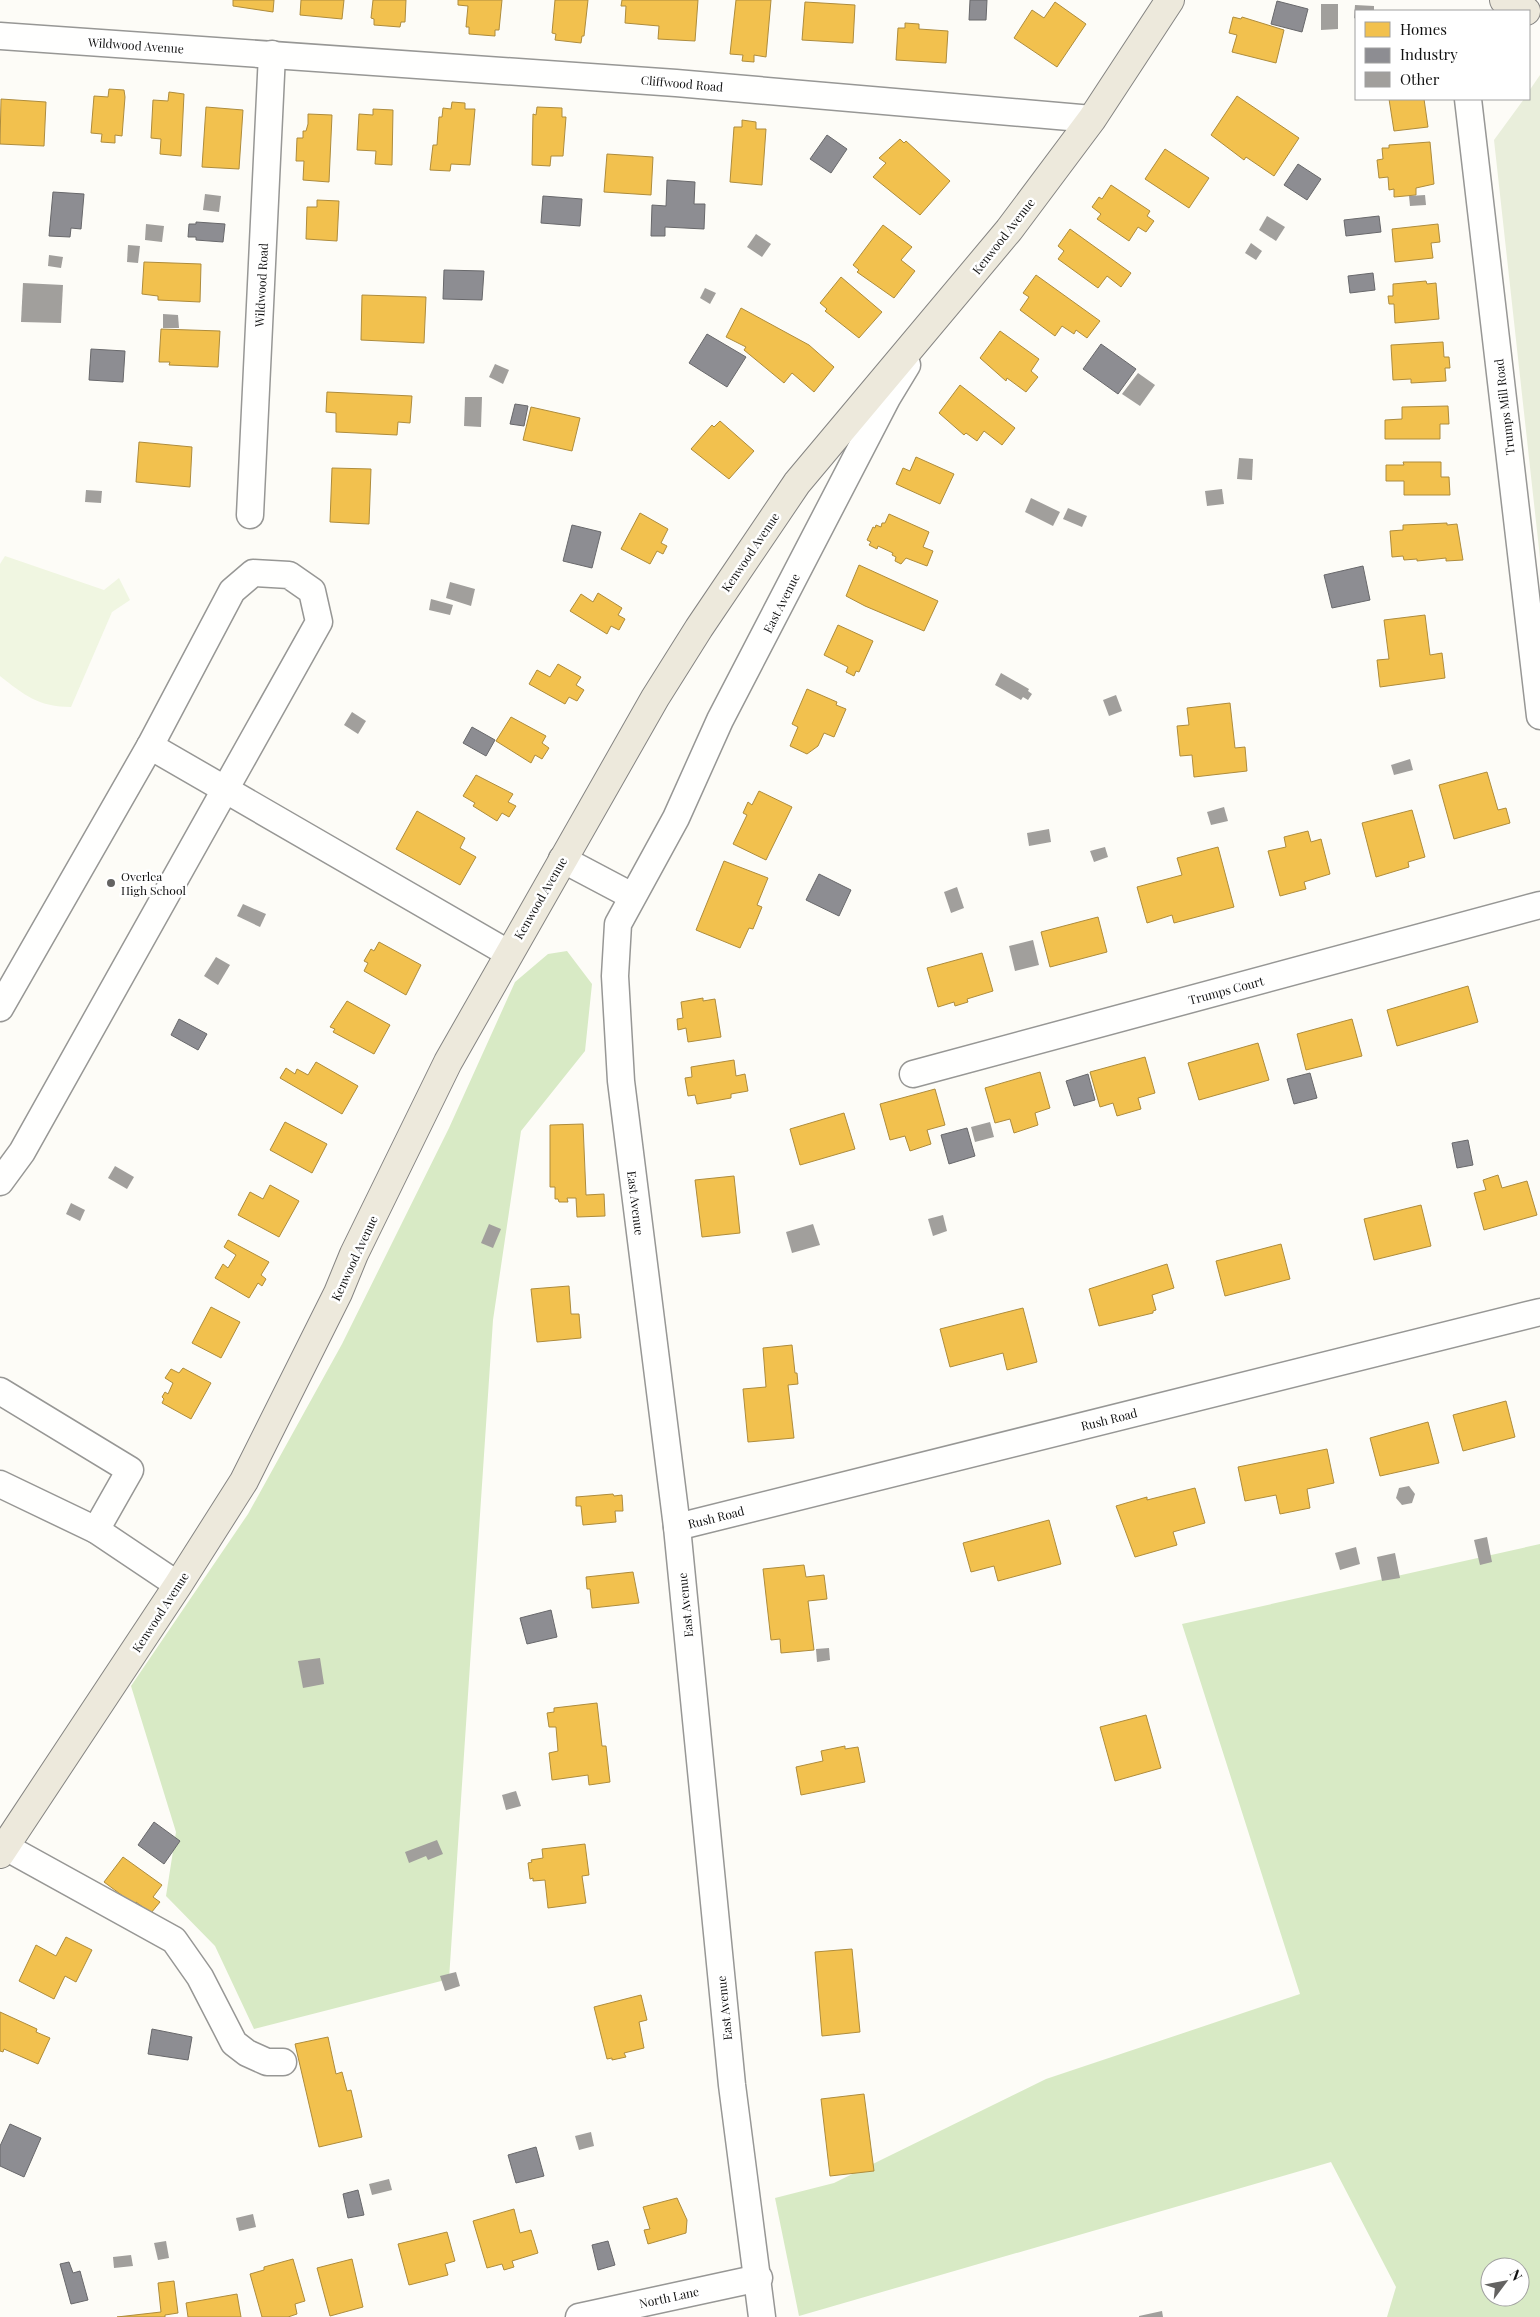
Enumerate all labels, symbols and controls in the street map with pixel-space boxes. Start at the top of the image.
legend [1355,10,1530,100]
text: Homes [1400,19,1447,39]
street label: Wildwood Avenue [87,34,184,56]
text: Industry [1400,44,1458,64]
text: Other [1400,69,1440,89]
street label: Cliffwood Road [640,71,724,95]
street label: Kenwood Avenue [968,195,1038,277]
street label: Wildwood Road [251,243,271,328]
street label: Trumps Mill Road [1490,358,1518,456]
street label: Kenwood Avenue [718,509,782,595]
street label: East Avenue [759,570,803,636]
street label: Kenwood Avenue [510,854,570,942]
place label: Overlea High School [121,868,186,898]
marker: Overlea High School [105,877,117,889]
street label: Trumps Court [1187,972,1266,1008]
street label: East Avenue [624,1170,648,1236]
street label: Kenwood Avenue [327,1213,381,1303]
street label: Rush Road [1079,1404,1139,1434]
street label: Rush Road [686,1502,746,1532]
street label: Kenwood Avenue [128,1569,192,1655]
street label: East Avenue [674,1572,696,1638]
street label: East Avenue [713,1975,735,2041]
north arrow [1480,2257,1530,2307]
text: N [1506,2266,1527,2284]
street label: North Lane [638,2283,700,2311]

